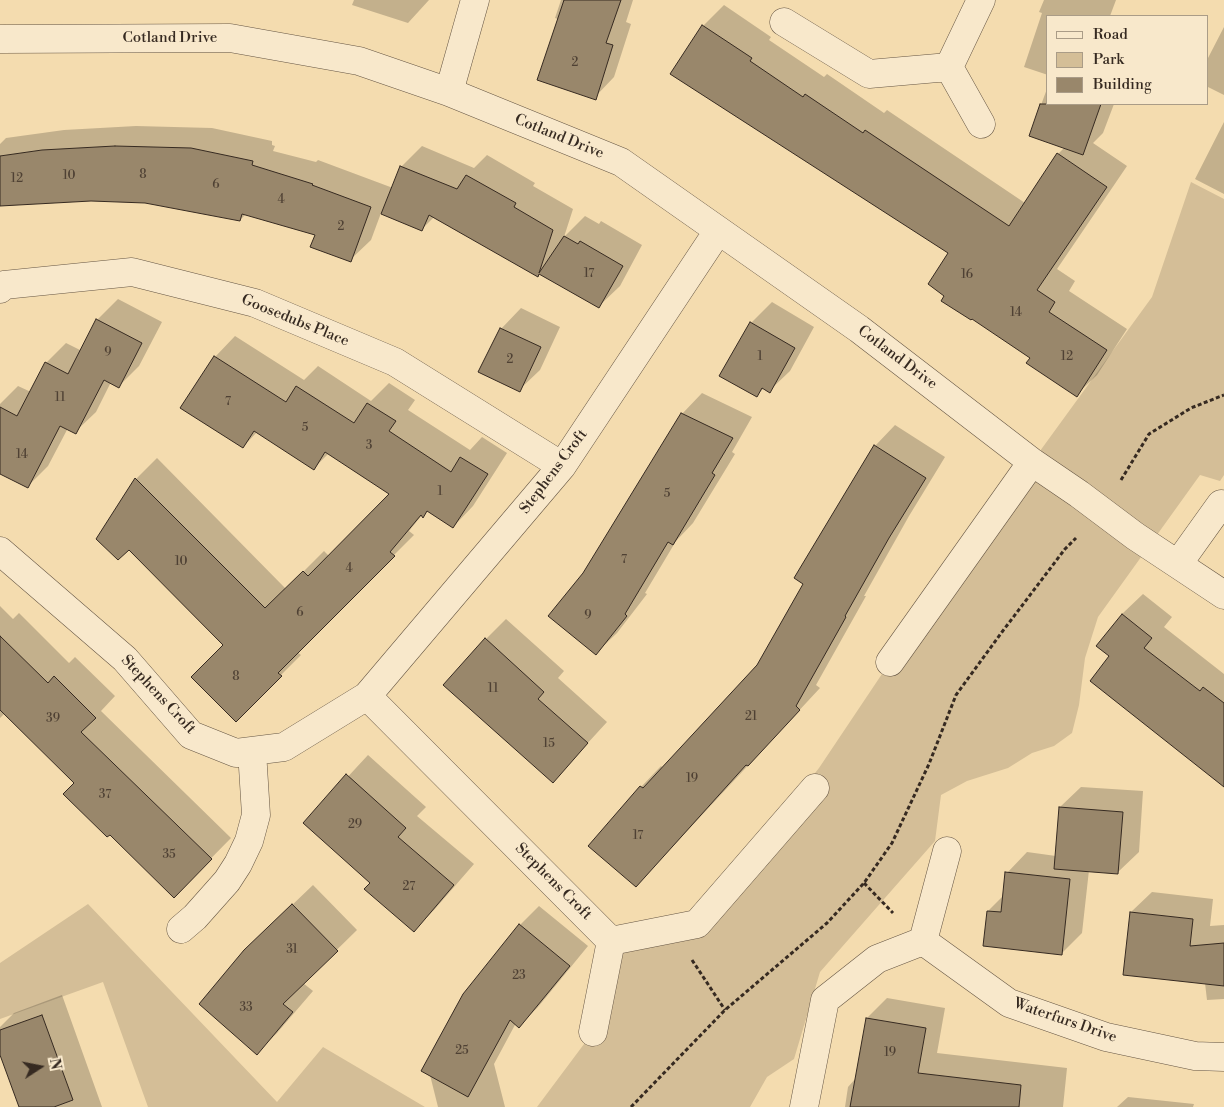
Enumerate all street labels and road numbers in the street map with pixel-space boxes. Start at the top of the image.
street label: Cotland Drive [123,29,217,47]
street label: Cotland Drive [512,111,606,163]
street label: Goosedubs Place [238,291,352,351]
street label: Cotland Drive [854,322,940,394]
street label: Stephens Croft [516,426,592,518]
street label: Stephens Croft [117,652,199,738]
street label: Stephens Croft [511,840,595,924]
street label: Waterfurs Drive [1011,995,1119,1047]

